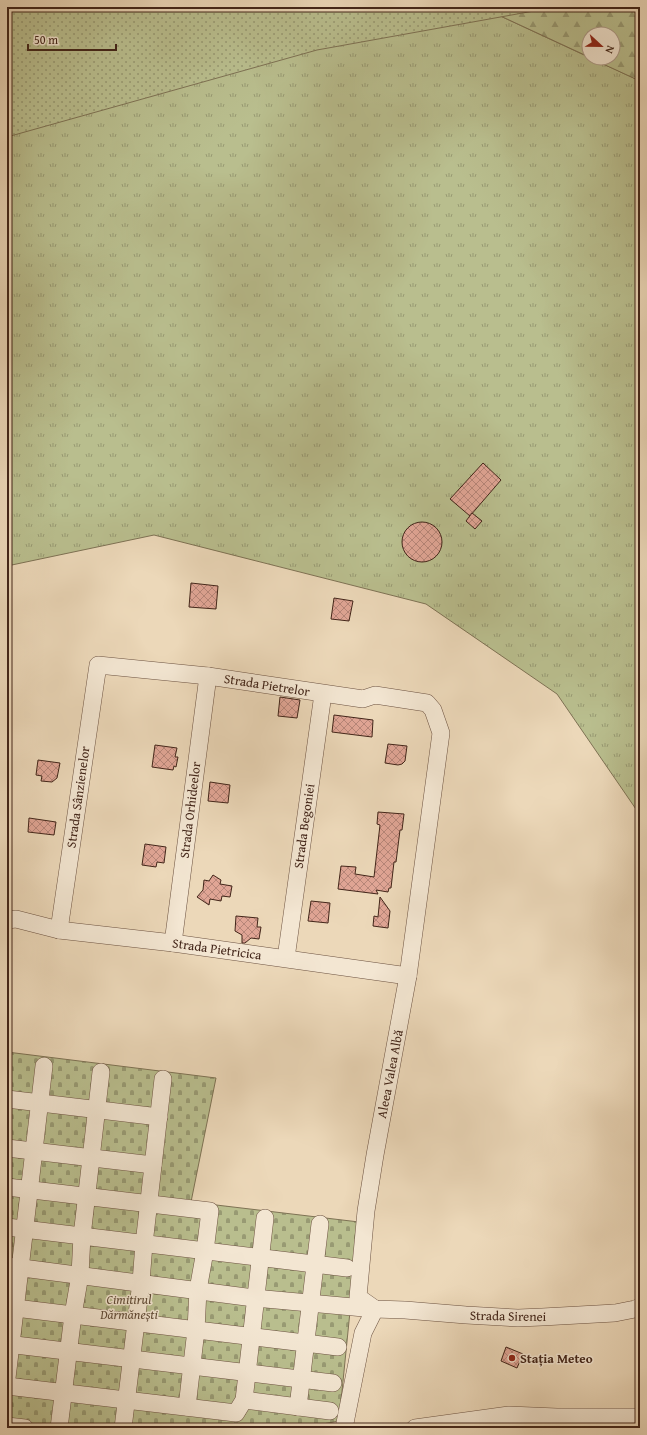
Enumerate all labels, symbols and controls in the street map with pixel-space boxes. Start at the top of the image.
scale bar [28,26,116,52]
north arrow [581,26,621,66]
text: 50 m [34,31,58,48]
text: N [601,43,619,57]
street label: Strada Pietrelor [223,669,312,701]
street label: Strada Sânzienelor [61,744,95,849]
street label: Strada Orhideelor [175,760,205,859]
street label: Strada Begoniei [289,782,319,870]
street label: Strada Pietricica [171,933,264,965]
street label: Aleea Valea Albă [372,1027,408,1120]
park label: Cimitirul Dărmănești [99,1290,158,1324]
street label: Strada Sirenei [470,1306,547,1326]
place label: Stația Meteo [520,1349,593,1368]
marker: Stația Meteo [507,1353,517,1363]

